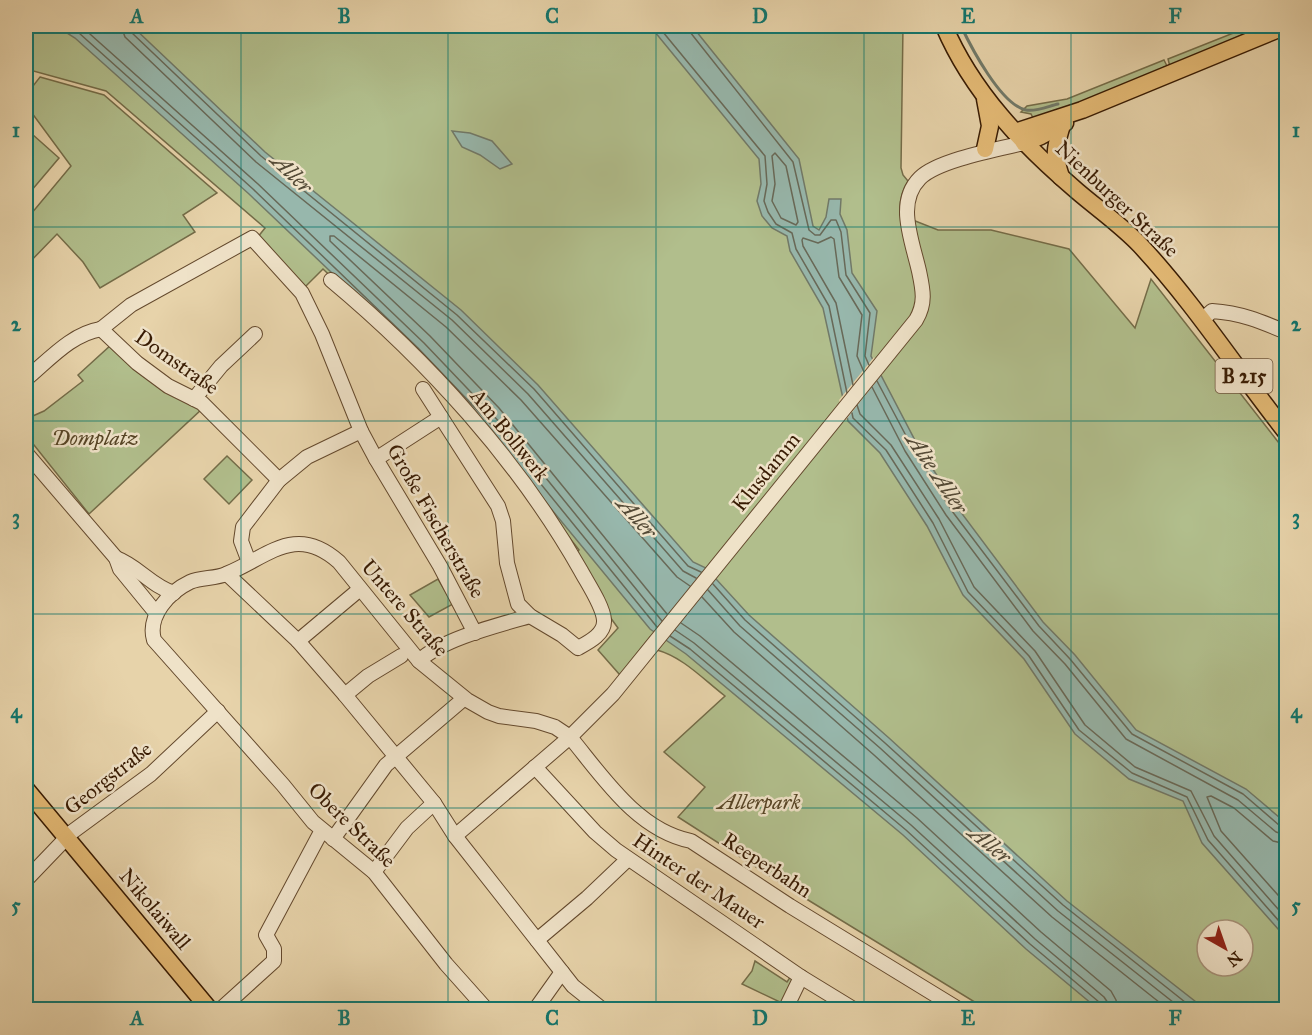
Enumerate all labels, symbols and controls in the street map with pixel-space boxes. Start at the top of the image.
text: A [128,4,144,28]
text: B [337,4,351,28]
text: C [545,4,559,28]
text: D [752,4,768,28]
text: E [961,4,976,28]
text: F [1168,4,1182,28]
text: 1 [12,118,20,142]
text: 1 [1292,118,1300,142]
street label: Nienburger Straße [1050,135,1184,263]
water label: Aller [264,145,320,201]
text: 2 [11,312,22,336]
text: 2 [1291,312,1302,336]
street label: Domstraße [130,324,224,400]
road number: B 215 [1216,359,1272,393]
street label: Am Bollwerk [464,383,555,487]
park label: Domplatz [52,425,138,451]
water label: Alte Aller [899,426,975,520]
street label: Klusdamm [726,427,806,517]
street label: Große Fischerstraße [381,439,491,603]
water label: Aller [610,489,664,545]
text: 3 [12,505,20,530]
text: 3 [1292,505,1300,530]
street label: Untere Straße [356,554,454,662]
text: 4 [10,699,22,724]
text: 4 [1290,699,1302,724]
street label: Georgstraße [59,736,157,820]
street label: Obere Straße [303,777,401,873]
park label: Allerpark [715,789,801,815]
water label: Aller [961,817,1018,871]
street label: Reeperbahn [717,826,817,904]
street label: Hinter der Mauer [628,827,770,935]
street label: Nikolaiwall [114,863,197,955]
text: 5 [11,893,21,917]
text: 5 [1291,893,1301,917]
north arrow [1195,918,1255,978]
text: N [1223,947,1246,971]
text: A [128,1006,144,1030]
text: B [337,1006,351,1030]
text: C [545,1006,559,1030]
text: D [752,1006,768,1030]
text: E [961,1006,976,1030]
text: F [1168,1006,1182,1030]

